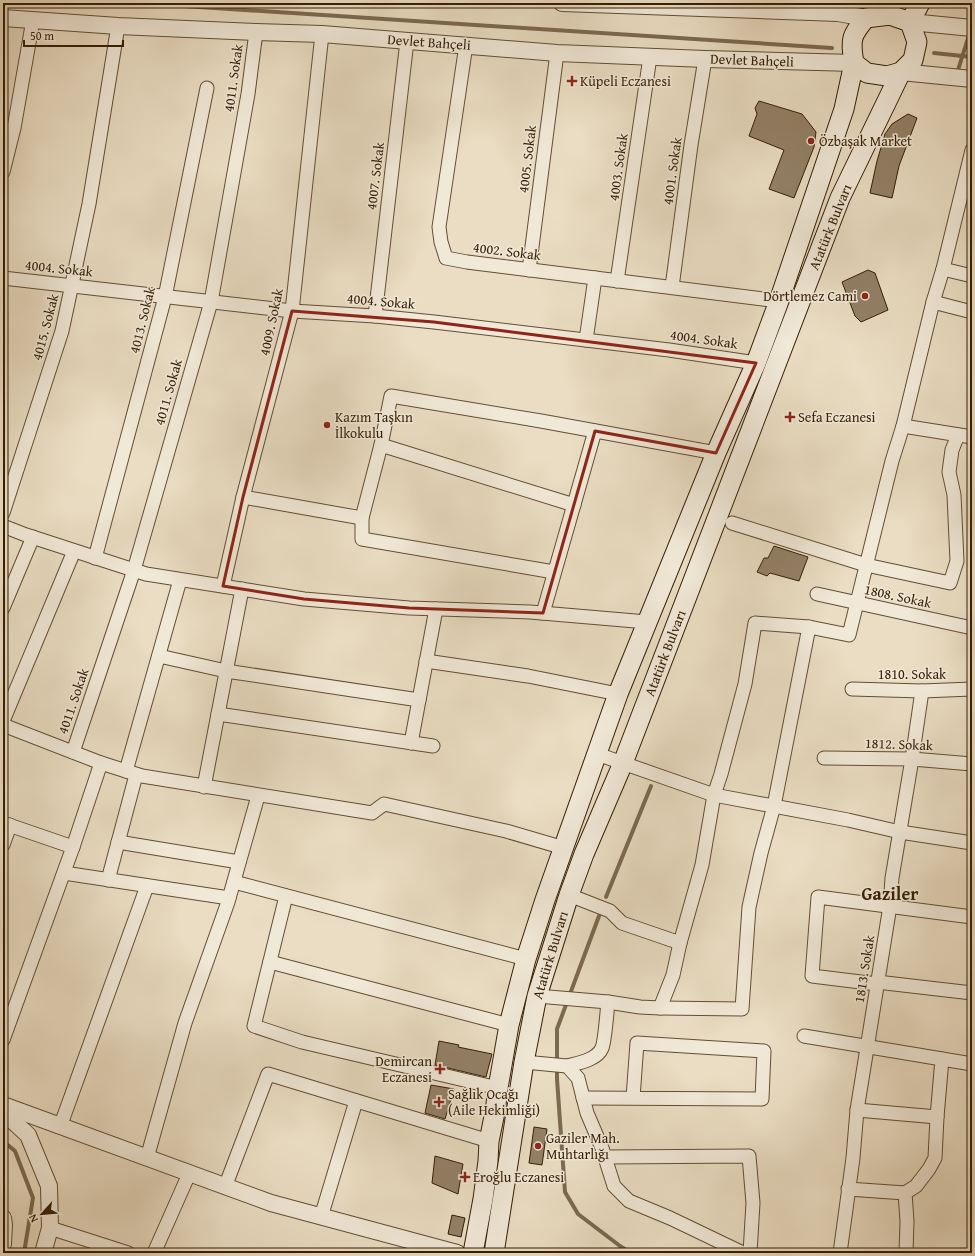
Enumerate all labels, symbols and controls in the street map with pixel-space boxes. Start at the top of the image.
scale bar [24,22,123,48]
text: 50 m [30,27,54,44]
street label: Devlet Bahçeli [387,29,471,55]
street label: 4011. Sokak [218,42,248,113]
street label: Devlet Bahçeli [710,49,794,71]
place label: Küpeli Eczanesi [580,71,671,91]
marker: Küpeli Eczanesi [567,76,577,86]
street label: 4005. Sokak [513,123,541,194]
street label: 4003. Sokak [603,131,633,202]
place label: Özbaşak Market [819,131,912,151]
street label: 4001. Sokak [657,135,687,206]
marker: Özbaşak Market [806,136,816,146]
street label: 4007. Sokak [361,140,389,211]
street label: Atatürk Bulvarı [804,181,856,273]
street label: 4002. Sokak [472,237,543,265]
street label: 4004. Sokak [24,254,95,282]
street label: 4013. Sokak [124,284,160,356]
street label: 4009. Sokak [254,286,288,357]
place label: Dörtlemez Cami [763,286,857,306]
street label: 4004. Sokak [346,288,417,314]
street label: 4015. Sokak [27,291,64,363]
marker: Dörtlemez Cami [860,291,870,301]
street label: 4004. Sokak [669,324,740,354]
street label: 4011. Sokak [149,356,187,428]
place label: Kazım Taşkın İlkokulu [335,407,413,443]
place label: Sefa Eczanesi [798,407,876,427]
marker: Sefa Eczanesi [785,412,795,422]
marker: Kazım Taşkın İlkokulu [322,420,332,430]
street label: 1808. Sokak [863,579,934,613]
street label: Atatürk Bulvarı [639,607,691,699]
street label: 1810. Sokak [878,664,947,684]
street label: 4011. Sokak [52,665,94,737]
street label: 1812. Sokak [865,733,934,755]
district label: Gaziler [861,880,919,907]
street label: Atatürk Bulvarı [527,909,573,1001]
street label: 1813. Sokak [849,933,879,1004]
place label: Demircan Eczanesi [375,1051,432,1087]
marker: Demircan Eczanesi [435,1064,445,1074]
place label: Sağlık Ocağı (Aile Hekimliği) [448,1084,540,1120]
marker: Sağlık Ocağı (Aile Hekimliği) [433,1096,445,1108]
place label: Gaziler Mah. Muhtarlığı [546,1128,620,1164]
marker: Gaziler Mah. Muhtarlığı [533,1141,543,1151]
place label: Eroğlu Eczanesi [473,1167,564,1187]
marker: Eroğlu Eczanesi [460,1172,470,1182]
north arrow [22,1194,62,1234]
text: N [24,1211,42,1225]

